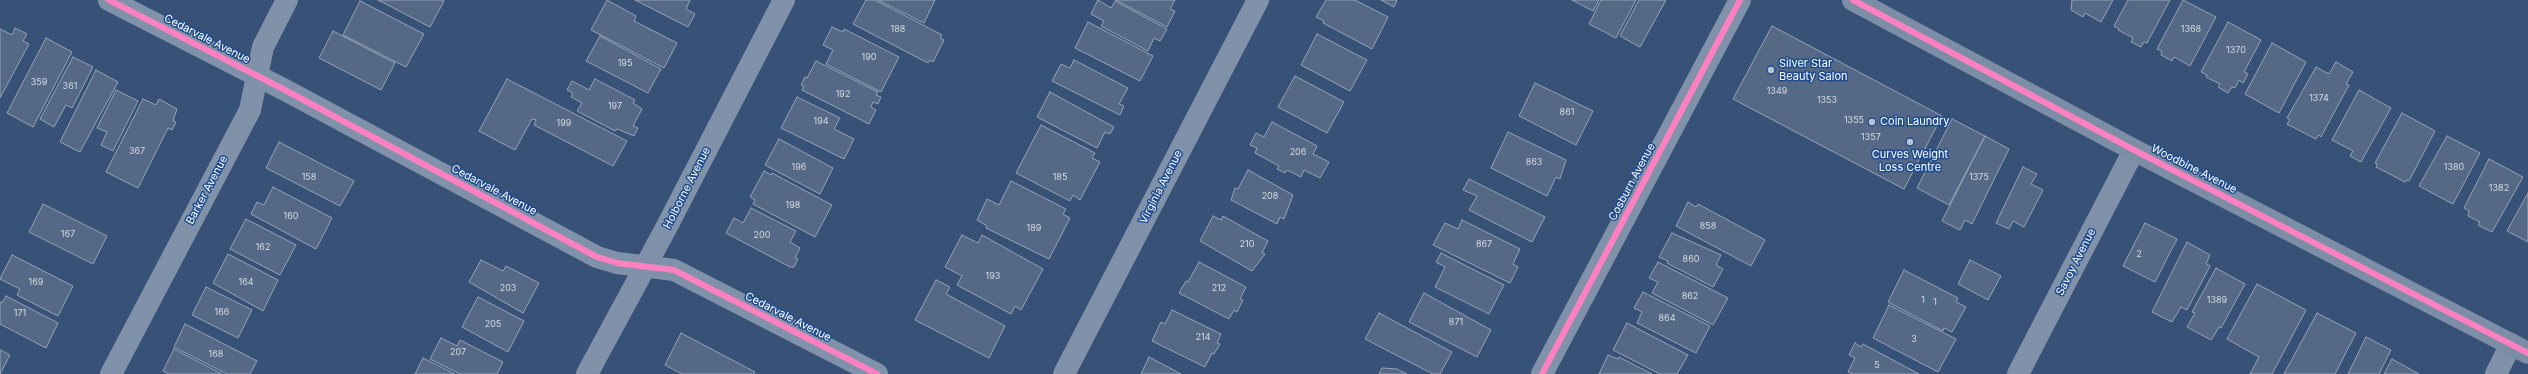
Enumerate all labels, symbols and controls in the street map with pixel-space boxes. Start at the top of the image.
street label: Cedarvale Avenue [162,12,252,66]
house number: 188 [891,24,905,34]
house number: 1368 [2181,24,2201,34]
house number: 1370 [2226,45,2246,55]
house number: 190 [862,52,876,62]
place label: Silver Star Beauty Salon [1779,57,1847,83]
house number: 195 [618,58,632,68]
marker: Silver Star Beauty Salon [1766,65,1776,75]
house number: 359 [31,77,47,87]
house number: 361 [63,81,77,91]
house number: 1349 [1767,86,1787,96]
house number: 192 [836,89,850,99]
house number: 1374 [2309,93,2329,103]
house number: 1353 [1817,95,1837,105]
house number: 197 [608,101,622,111]
house number: 861 [1560,107,1574,117]
house number: 1355 [1844,115,1864,125]
place label: Coin Laundry [1880,115,1950,129]
house number: 194 [813,116,829,126]
marker: Coin Laundry [1867,117,1877,127]
house number: 199 [557,118,571,128]
house number: 1357 [1861,132,1881,142]
marker: Curves Weight Loss Centre [1905,137,1915,147]
street label: Cosburn Avenue [1606,141,1658,223]
street label: Woodbine Avenue [2149,142,2239,196]
street label: Holborne Avenue [661,145,713,231]
house number: 367 [129,146,145,156]
house number: 206 [1290,147,1306,157]
street label: Virginia Avenue [1137,148,1185,226]
place label: Curves Weight Loss Centre [1872,148,1948,174]
street label: Barker Avenue [183,153,231,227]
house number: 863 [1526,157,1542,167]
street label: Cedarvale Avenue [449,162,539,218]
house number: 196 [792,162,806,172]
house number: 1380 [2444,162,2464,172]
house number: 158 [302,172,316,182]
house number: 185 [1053,172,1067,182]
house number: 1375 [1969,172,1989,182]
house number: 1382 [2489,183,2509,193]
house number: 208 [1262,191,1278,201]
house number: 198 [786,200,800,210]
house number: 160 [284,211,298,221]
house number: 858 [1700,221,1716,231]
house number: 189 [1027,223,1041,233]
street label: Savoy Avenue [2053,226,2099,298]
house number: 167 [61,229,75,239]
house number: 200 [754,230,770,240]
house number: 210 [1240,239,1254,249]
house number: 867 [1476,239,1492,249]
house number: 162 [256,242,270,252]
house number: 2 [2136,249,2142,259]
house number: 860 [1683,254,1699,264]
house number: 193 [986,271,1000,281]
house number: 169 [29,277,43,287]
house number: 164 [238,277,254,287]
house number: 203 [500,283,516,293]
house number: 212 [1212,283,1226,293]
street label: Cedarvale Avenue [743,290,833,344]
house number: 862 [1682,291,1698,301]
house number: 1 [1921,295,1925,305]
house number: 1389 [2207,295,2227,305]
house number: 1 [1933,297,1937,307]
house number: 166 [215,307,229,317]
house number: 171 [14,308,26,318]
house number: 864 [1659,313,1675,323]
house number: 871 [1449,317,1463,327]
house number: 205 [485,319,501,329]
house number: 214 [1196,332,1210,342]
house number: 3 [1911,334,1917,344]
house number: 207 [450,347,466,357]
house number: 168 [209,349,223,359]
house number: 5 [1874,360,1880,370]

